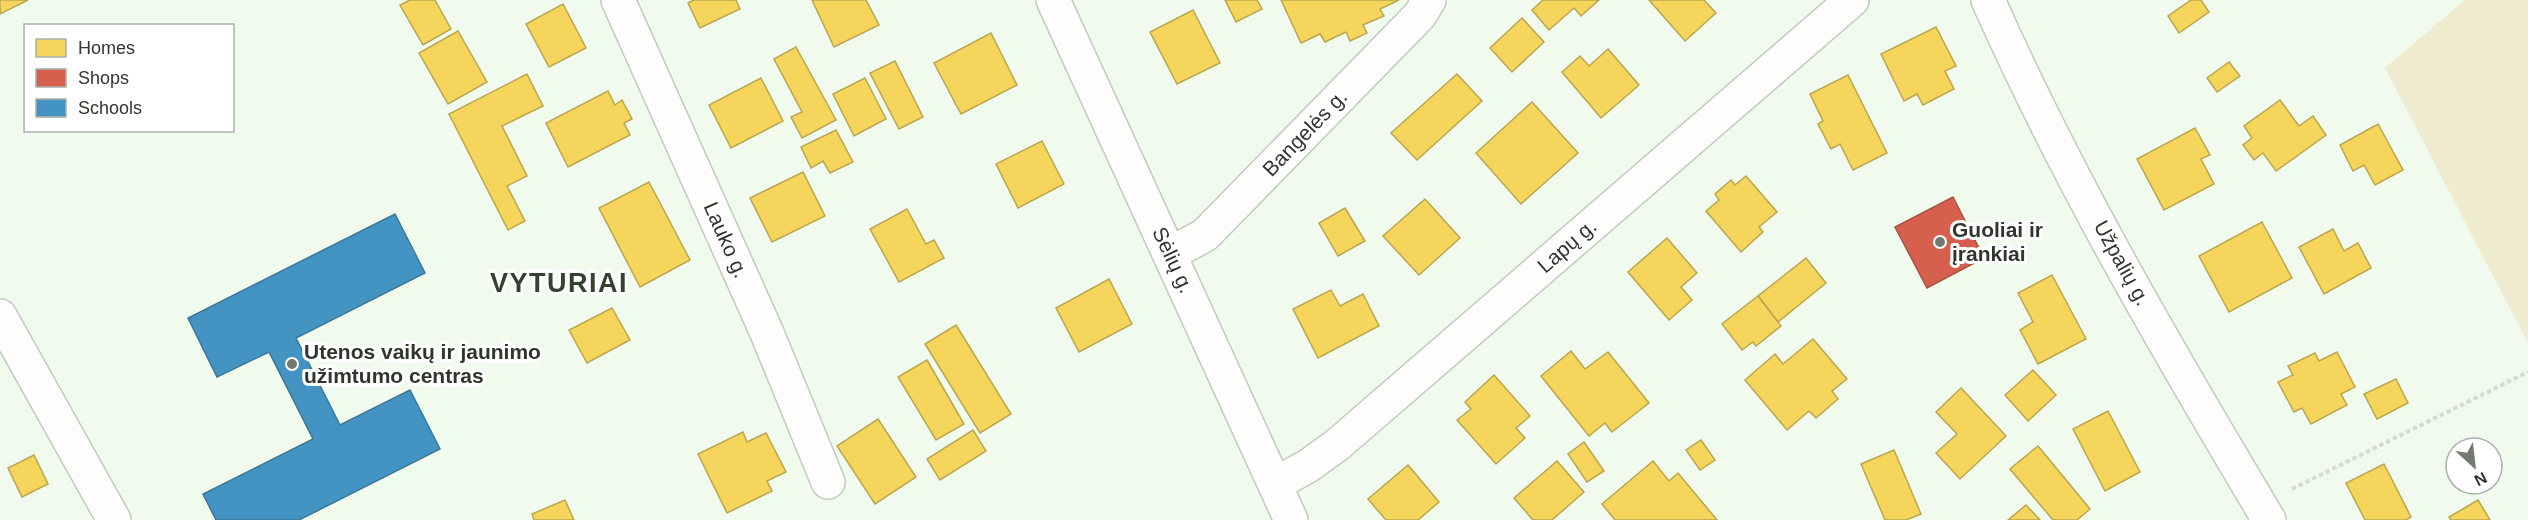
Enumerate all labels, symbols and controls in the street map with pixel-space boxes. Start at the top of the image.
legend [24,24,234,132]
text: Homes [78,38,135,58]
text: Shops [78,68,129,88]
street label: Bangelės g. [1258,85,1351,181]
text: Schools [78,98,142,118]
street label: Lauko g. [700,198,753,281]
street label: Lapų g. [1533,214,1601,277]
street label: Užpalių g. [2090,216,2155,309]
place label: Guoliai ir įrankiai [1952,218,2043,265]
street label: Sėlių g. [1148,223,1199,296]
marker: Guoliai ir įrankiai [1933,235,1947,249]
district label: VYTURIAI [490,268,628,298]
place label: Utenos vaikų ir jaunimo užimtumo centras [304,340,541,387]
marker: Utenos vaikų ir jaunimo užimtumo centras [285,357,299,371]
north arrow [2444,436,2504,496]
text: N [2472,469,2490,489]

